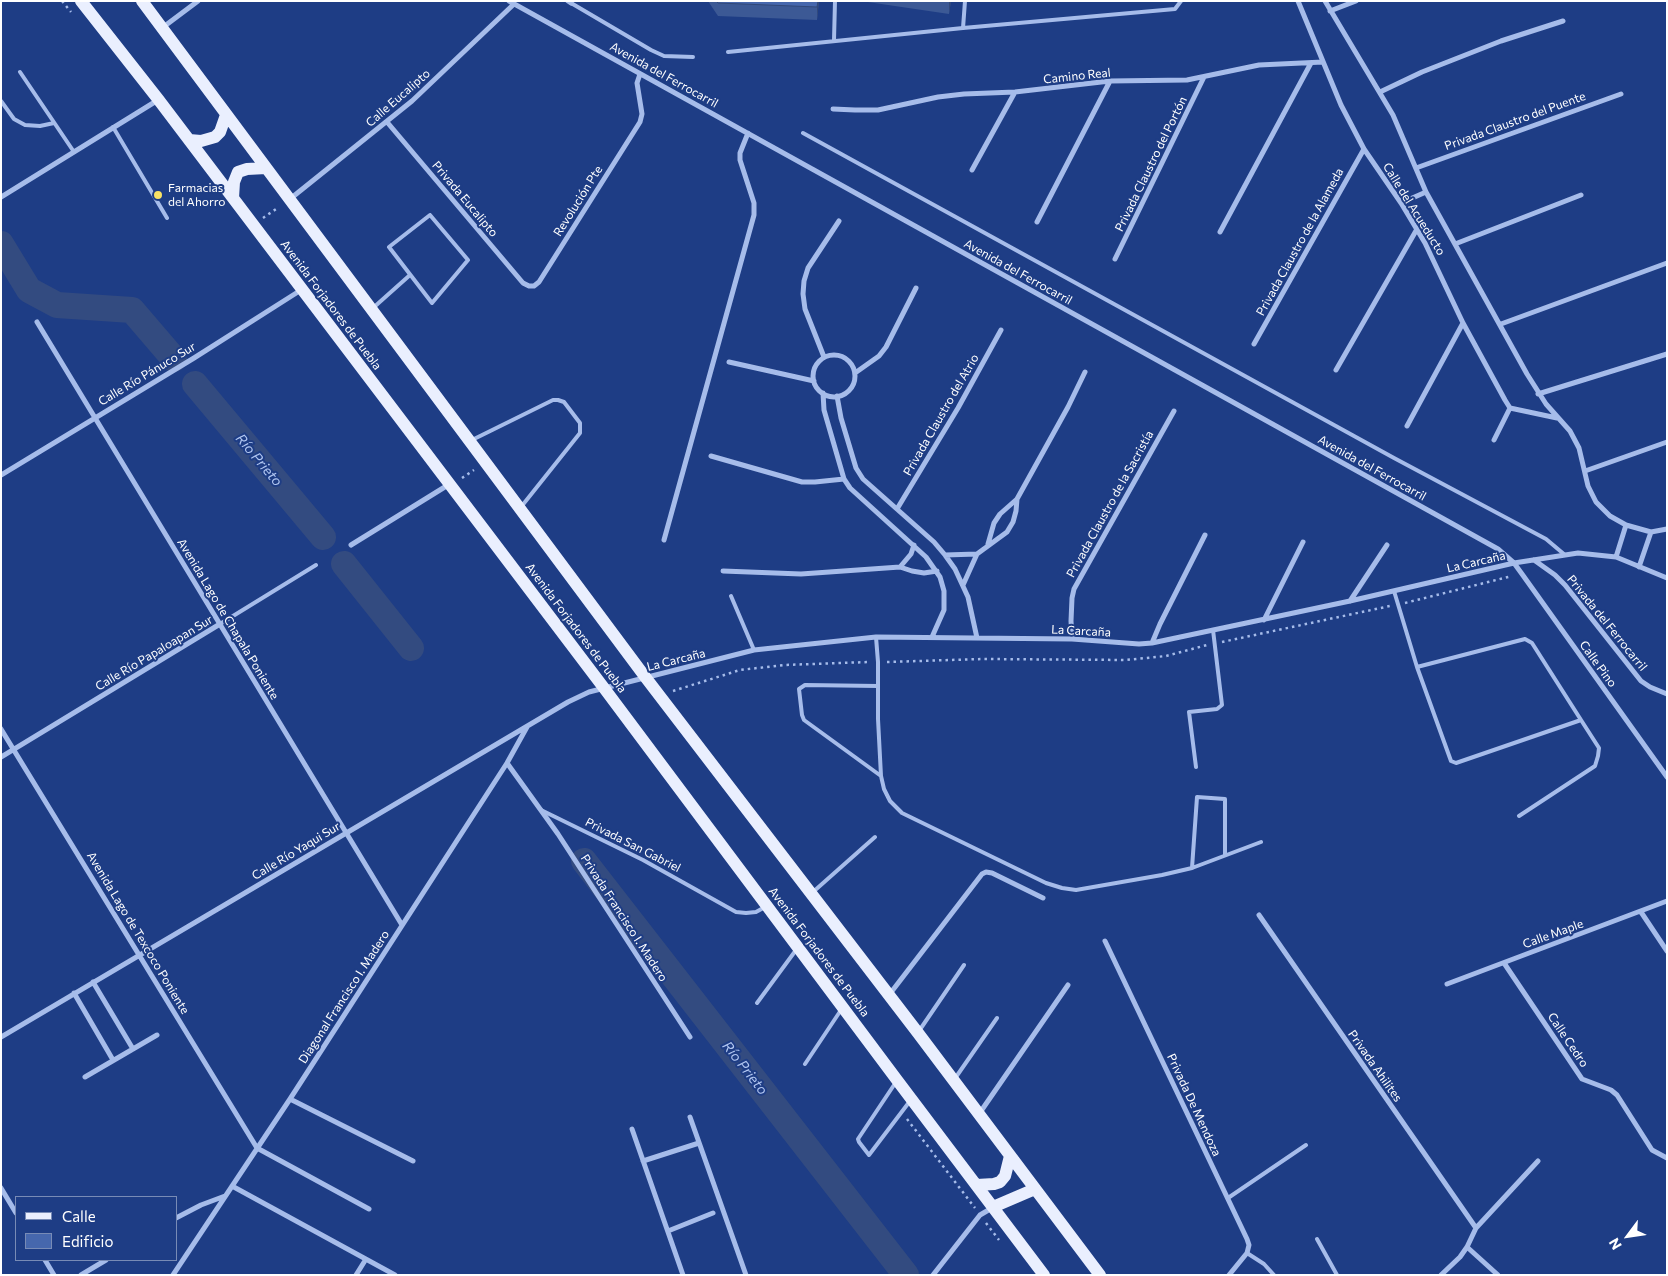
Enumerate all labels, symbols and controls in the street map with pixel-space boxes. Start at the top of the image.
street label: Avenida del Ferrocarril [607,39,721,111]
street label: Camino Real [1043,65,1111,87]
street label: Calle Eucalipto [363,66,433,130]
street label: Privada Claustro del Puente [1442,89,1588,153]
street label: Privada Claustro del Portón [1112,94,1190,234]
street label: Privada Eucalipto [429,158,501,240]
street label: Calle del Acueducto [1380,160,1448,258]
street label: Revolución Pte [551,163,605,239]
street label: Privada Claustro de la Alameda [1253,166,1347,318]
place label: Farmacias del Ahorro [168,181,225,209]
marker: Farmacias del Ahorro [152,189,164,201]
street label: Avenida del Ferrocarril [961,236,1075,308]
street label: Avenida Forjadores de Puebla [277,237,385,373]
street label: Calle Río Pánuco Sur [96,339,198,409]
street label: Privada Claustro del Atrio [900,352,982,478]
street label: Privada Claustro de la Sacristía [1063,428,1157,580]
water label: Río Prieto [232,430,286,490]
street label: Avenida del Ferrocarril [1315,432,1429,504]
street label: Avenida Lago de Chapala Poniente [174,536,282,702]
street label: La Carcaña [1445,548,1507,576]
street label: Avenida Forjadores de Puebla [522,560,630,696]
street label: Privada del Ferrocarril [1564,572,1650,674]
street label: Calle Río Papaloapan Sur [93,612,215,694]
street label: La Carcaña [1051,622,1111,640]
street label: Calle Pino [1576,638,1620,690]
street label: La Carcaña [645,646,707,674]
street label: Privada San Gabriel [583,815,683,875]
street label: Calle Río Yaqui Sur [249,819,343,883]
street label: Avenida Lago de Texcoco Poniente [84,849,192,1017]
street label: Privada Francisco I. Madero [577,852,671,984]
street label: Avenida Forjadores de Puebla [765,884,873,1020]
street label: Calle Maple [1521,916,1585,952]
street label: Diagonal Francisco I. Madero [296,928,392,1066]
street label: Calle Cedro [1545,1010,1591,1070]
street label: Privada Ahilites [1345,1027,1405,1105]
water label: Río Prieto [719,1038,771,1098]
street label: Privada De Mendoza [1164,1051,1224,1159]
legend [15,1196,178,1261]
text: Calle [62,1207,96,1225]
north arrow [1603,1211,1653,1261]
text: Edificio [62,1232,113,1250]
text: N [1605,1235,1625,1253]

